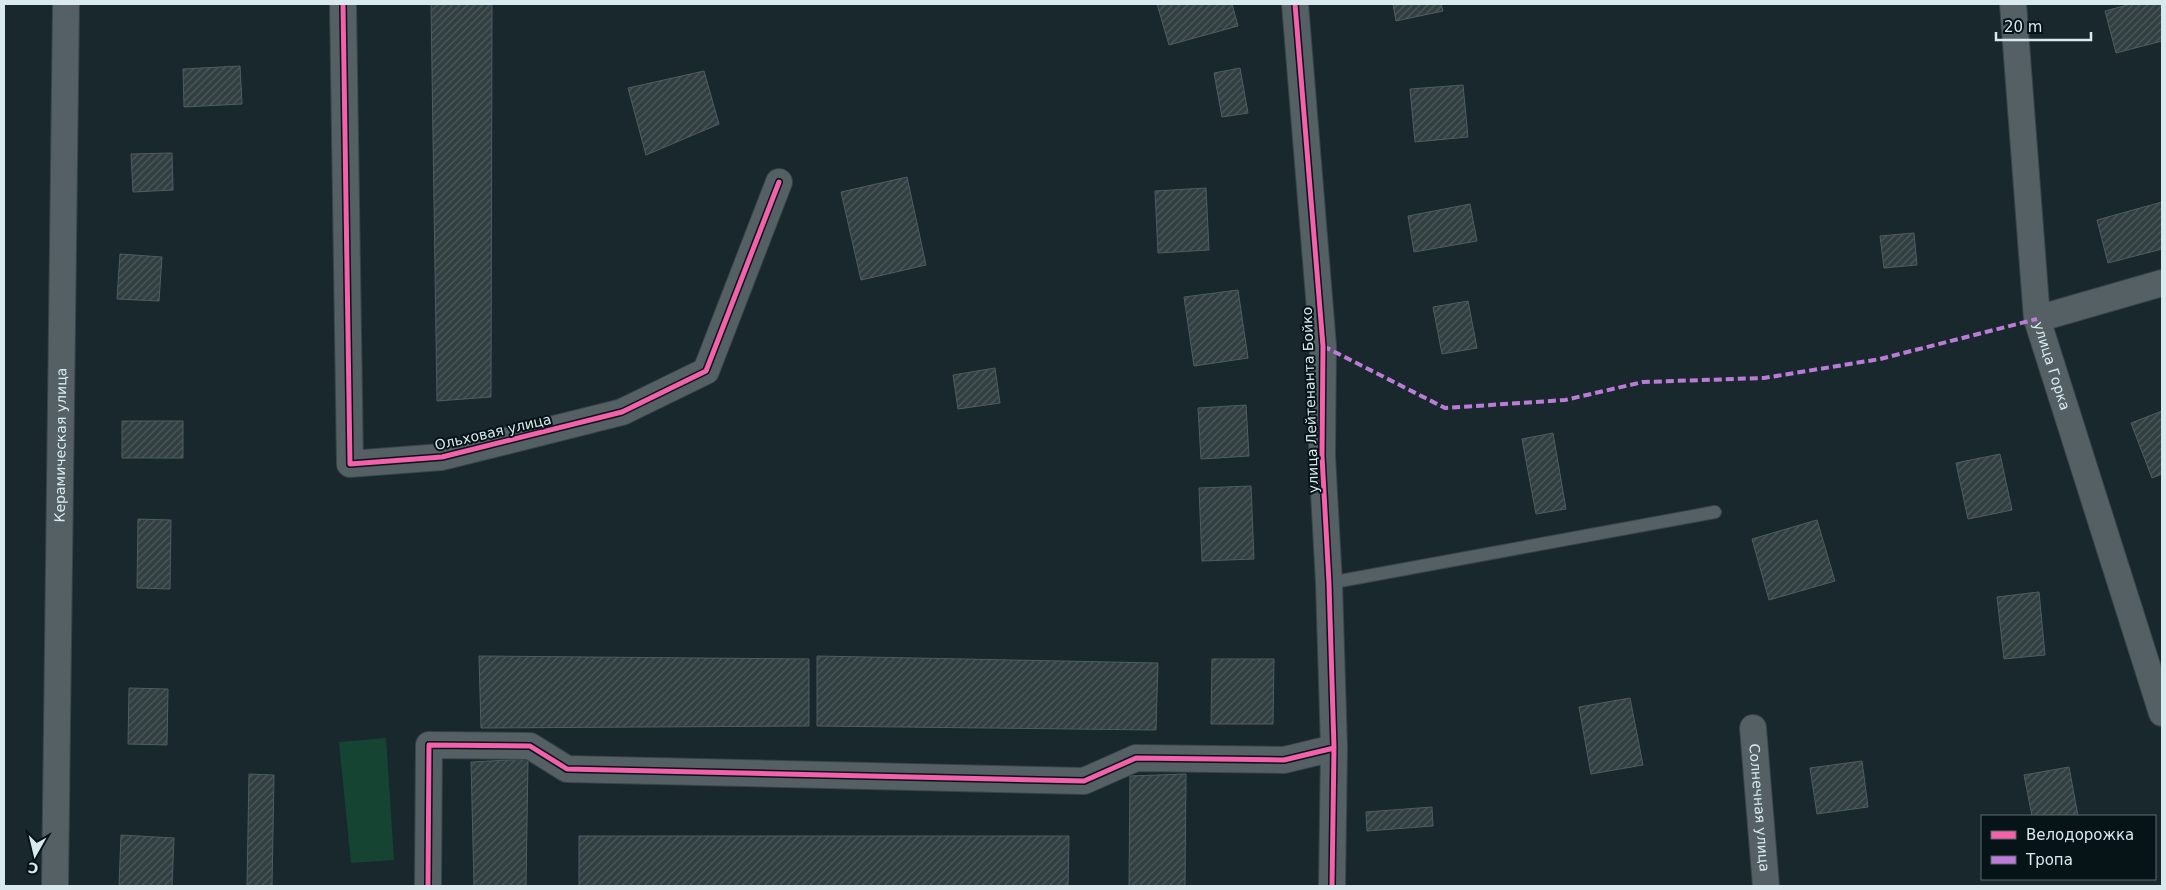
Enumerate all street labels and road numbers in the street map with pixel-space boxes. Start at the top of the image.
street label: улица Лейтенанта Бойко [1299,307,1321,493]
street label: улица Горка [2030,320,2073,412]
street label: Керамическая улица [52,368,69,523]
street label: Ольховая улица [433,411,553,453]
street label: Солнечная улица [1746,743,1773,872]

